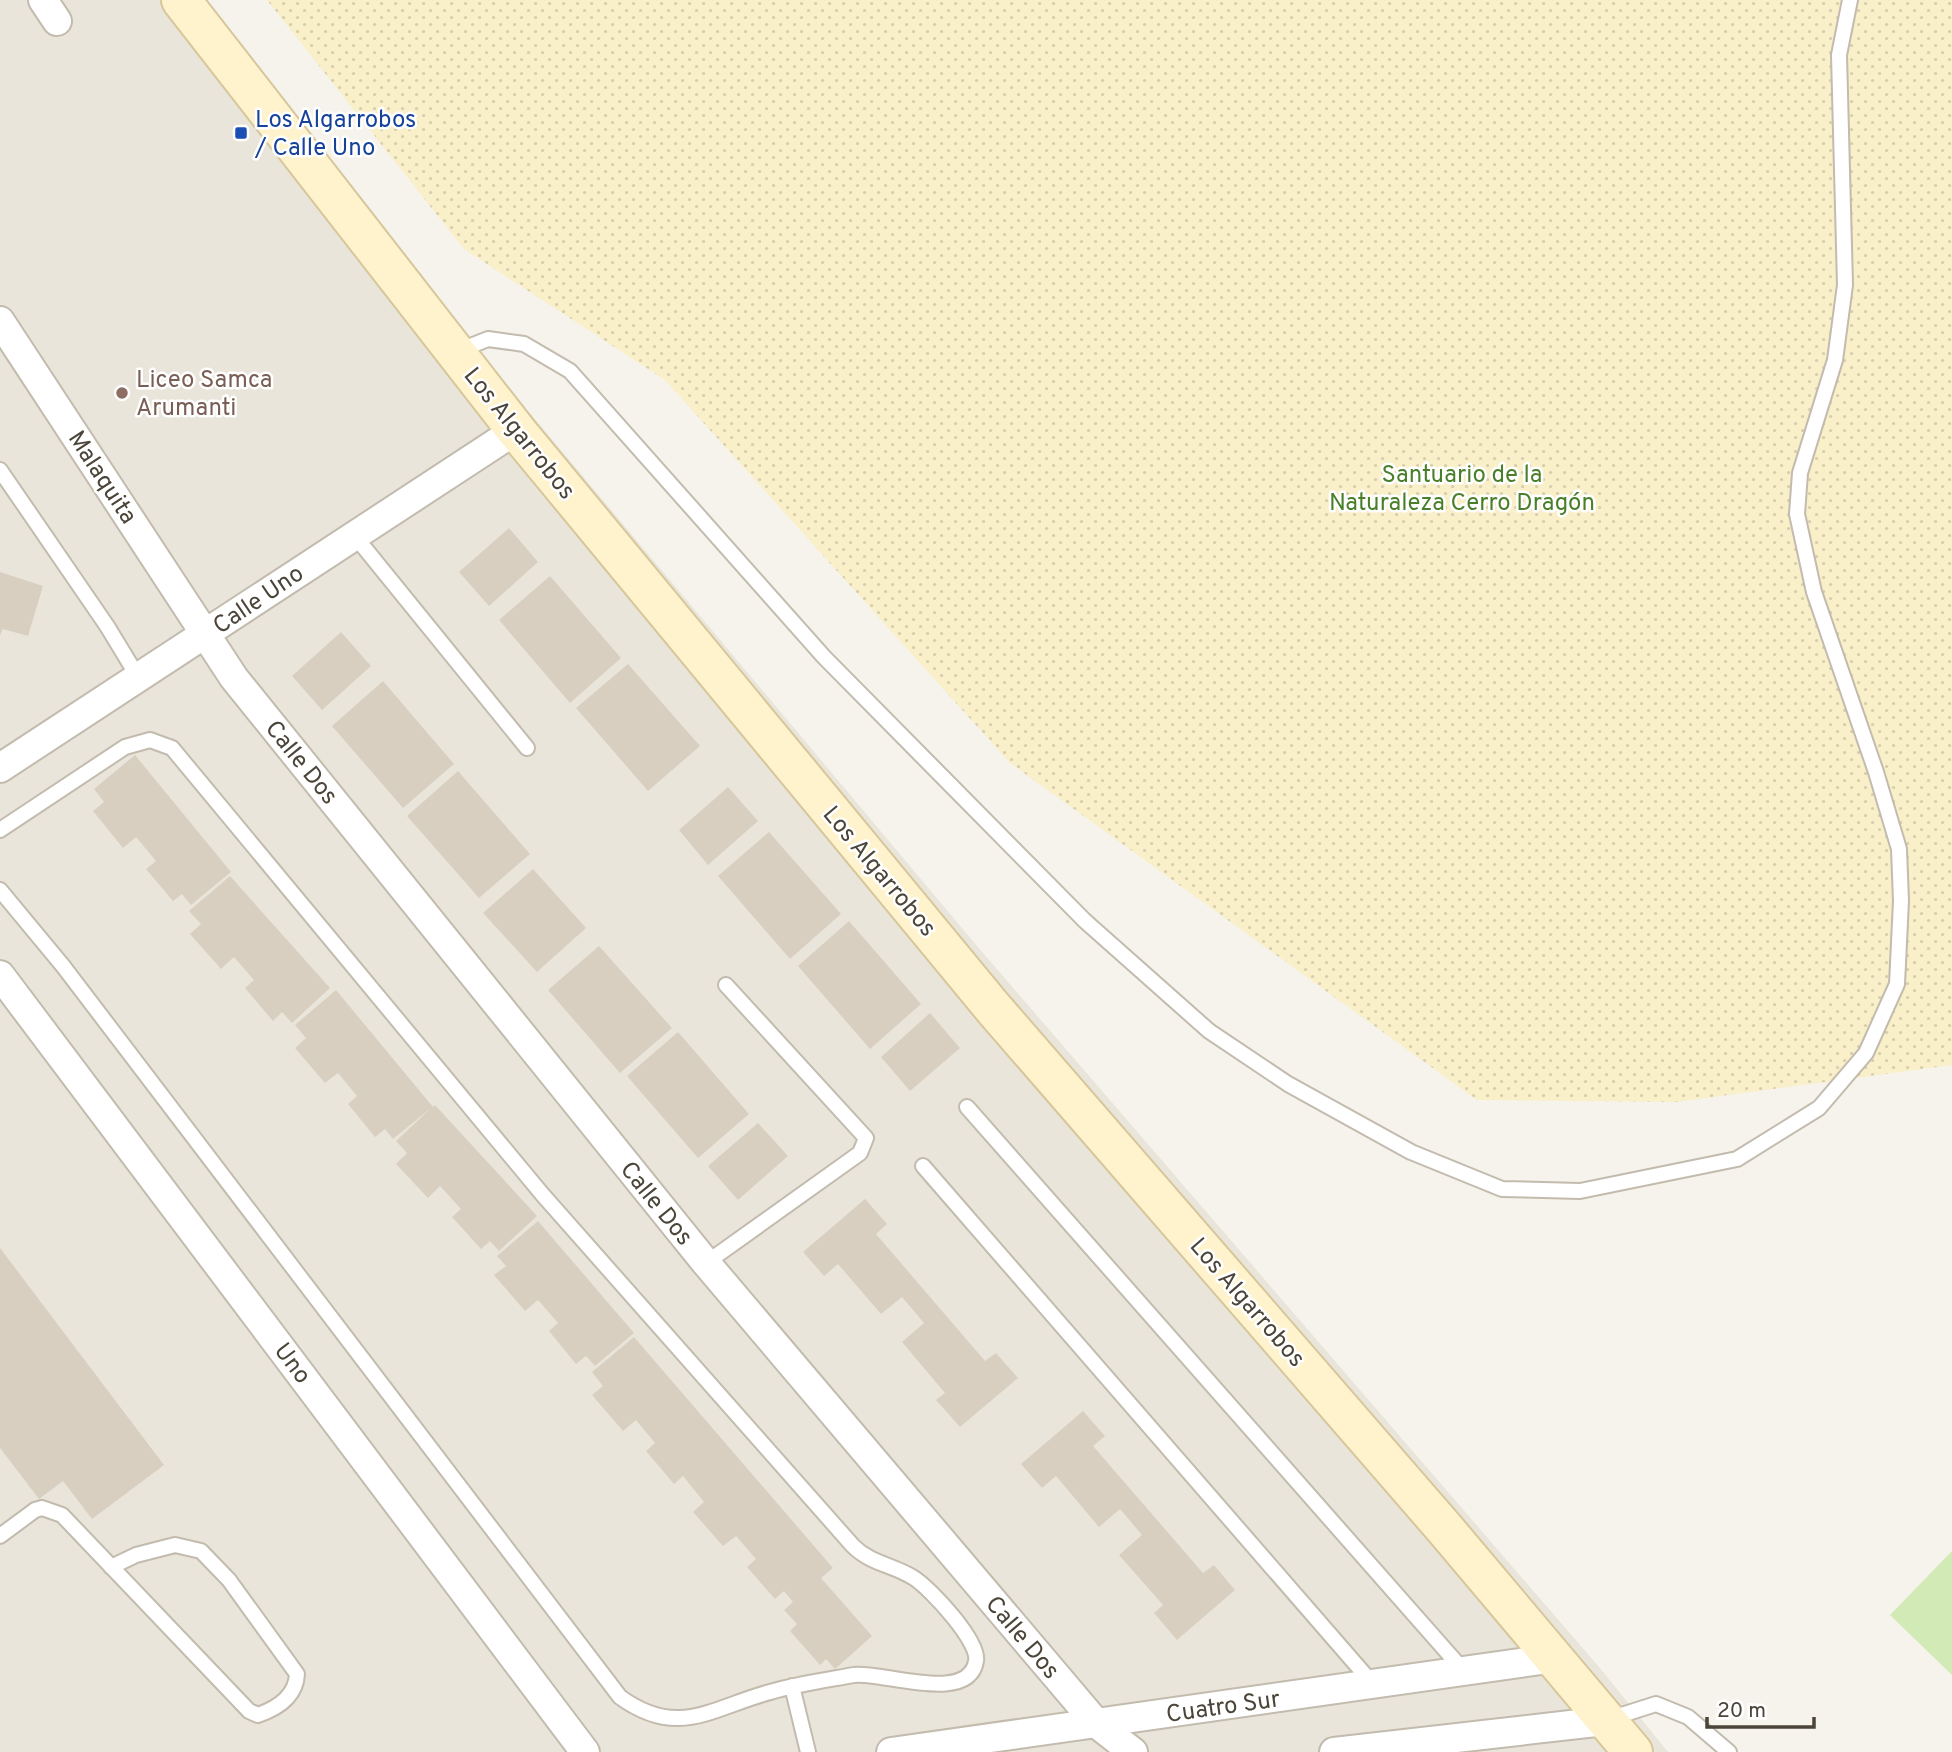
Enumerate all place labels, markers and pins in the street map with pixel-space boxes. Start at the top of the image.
place label: Los Algarrobos / Calle Uno [254,106,416,164]
marker: Los Algarrobos / Calle Uno [233,125,249,141]
place label: Liceo Samca Arumanti [136,366,272,424]
marker: Liceo Samca Arumanti [114,385,130,401]

